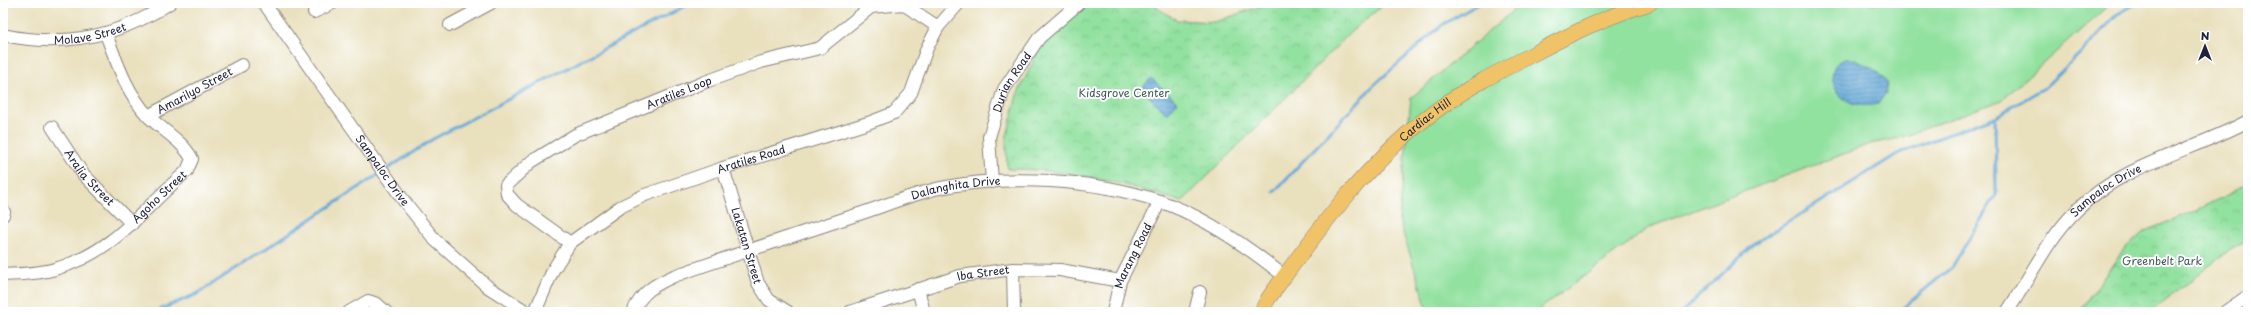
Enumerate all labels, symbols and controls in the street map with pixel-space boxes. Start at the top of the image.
street label: Molave Street [54,18,129,48]
north arrow [2185,26,2225,66]
text: N [2201,27,2210,44]
street label: Durian Road [988,48,1035,114]
street label: Amarilyo Street [153,62,236,118]
street label: Aratiles Loop [643,71,714,113]
park label: Kidsgrove Center [1079,84,1170,101]
street label: Cardiac Hill [1395,93,1454,145]
street label: Sampaloc Drive [352,131,414,209]
street label: Aratiles Road [715,140,787,177]
street label: Aralia Street [61,145,119,210]
street label: Sampaloc Drive [2066,159,2144,220]
street label: Agoho Street [128,166,190,227]
street label: Dalanghita Drive [909,172,1001,203]
street label: Lakatan Street [727,205,767,286]
street label: Marang Road [1110,220,1156,290]
park label: Greenbelt Park [2122,252,2202,269]
street label: Iba Street [954,261,1011,285]

